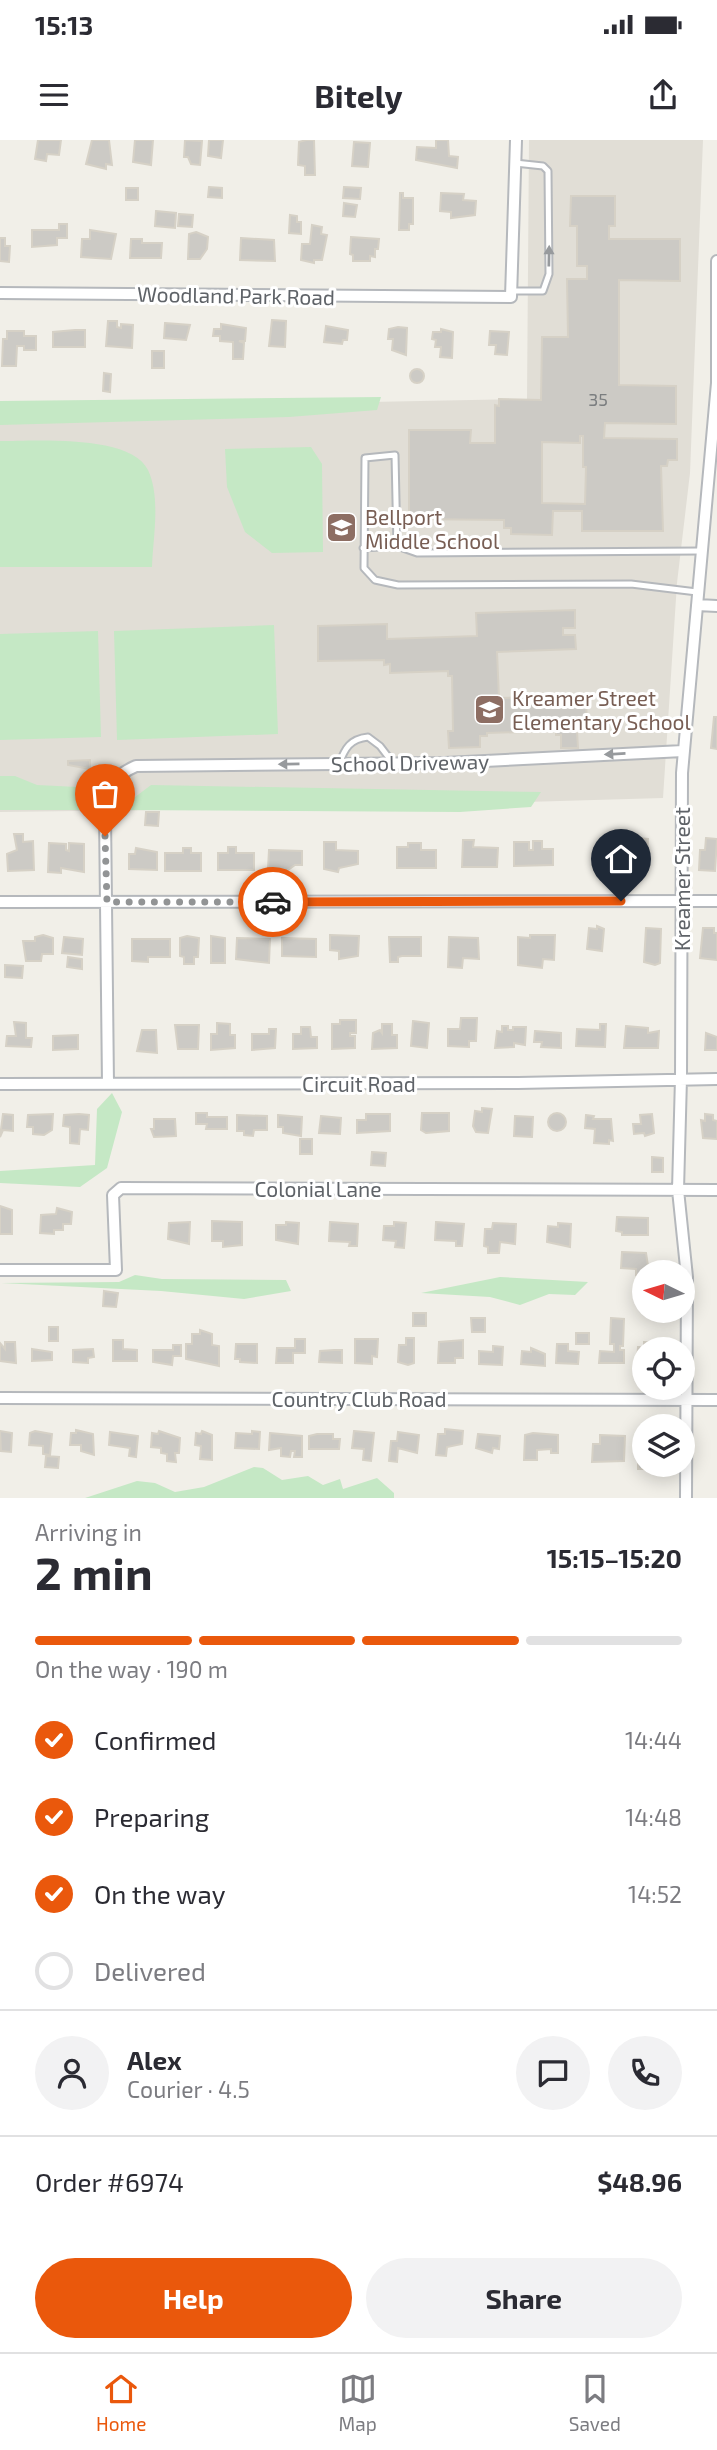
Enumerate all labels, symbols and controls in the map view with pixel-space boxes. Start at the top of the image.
text: 15:13 [35,9,93,40]
icon: menu [35,76,73,114]
text: Bitely [314,76,403,114]
icon: share [644,76,682,114]
one-way arrow [543,244,555,266]
street label: Woodland Park Road [137,281,335,309]
house number: 35 [588,388,608,410]
place label: Bellport Middle School [365,504,500,553]
school or university icon: Bellport Middle School [325,511,359,545]
place label: Kreamer Street Elementary School [512,685,692,734]
school or university icon: Kreamer Street Elementary School [472,692,506,726]
street label: School Driveway [331,748,489,776]
one-way arrow [603,749,625,760]
one-way arrow [278,759,300,770]
pin [75,764,135,836]
icon: bag [86,775,124,813]
street label: Kreamer Street [669,807,694,951]
pin [591,829,651,901]
icon: home [602,840,640,878]
courier [238,867,308,937]
icon: car [254,883,292,921]
street label: Circuit Road [302,1071,416,1096]
street label: Colonial Lane [254,1176,382,1201]
north arrow [632,1260,695,1323]
map controls [632,1260,695,1477]
button: locate [632,1337,695,1400]
street label: Country Club Road [271,1386,447,1411]
button: layers [632,1414,695,1477]
text: Arriving in [35,1518,142,1546]
text: 15:15–15:20 [547,1542,682,1573]
text: 2 min [35,1544,153,1599]
text: On the way · 190 m [35,1655,228,1683]
icon: check [35,1721,73,1759]
text: Confirmed [94,1724,217,1755]
text: 14:44 [625,1726,682,1754]
icon: check [35,1798,73,1836]
text: Preparing [94,1801,209,1832]
text: 14:48 [625,1803,682,1831]
icon: check [35,1875,73,1913]
text: On the way [94,1878,225,1909]
text: 14:52 [628,1880,682,1908]
text: Delivered [94,1955,206,1986]
button: person [35,2036,109,2110]
button: chat [516,2036,590,2110]
button: phone [608,2036,682,2110]
text: Alex [127,2044,182,2075]
text: Courier · 4.5 [127,2075,250,2103]
text: Order #6974 [35,2166,184,2197]
text: $48.96 [597,2166,682,2197]
button: Help [35,2258,352,2338]
button: Share [366,2258,682,2338]
tab: Home [96,2370,146,2435]
tab: Map [339,2370,377,2435]
tab: Saved [569,2370,621,2435]

